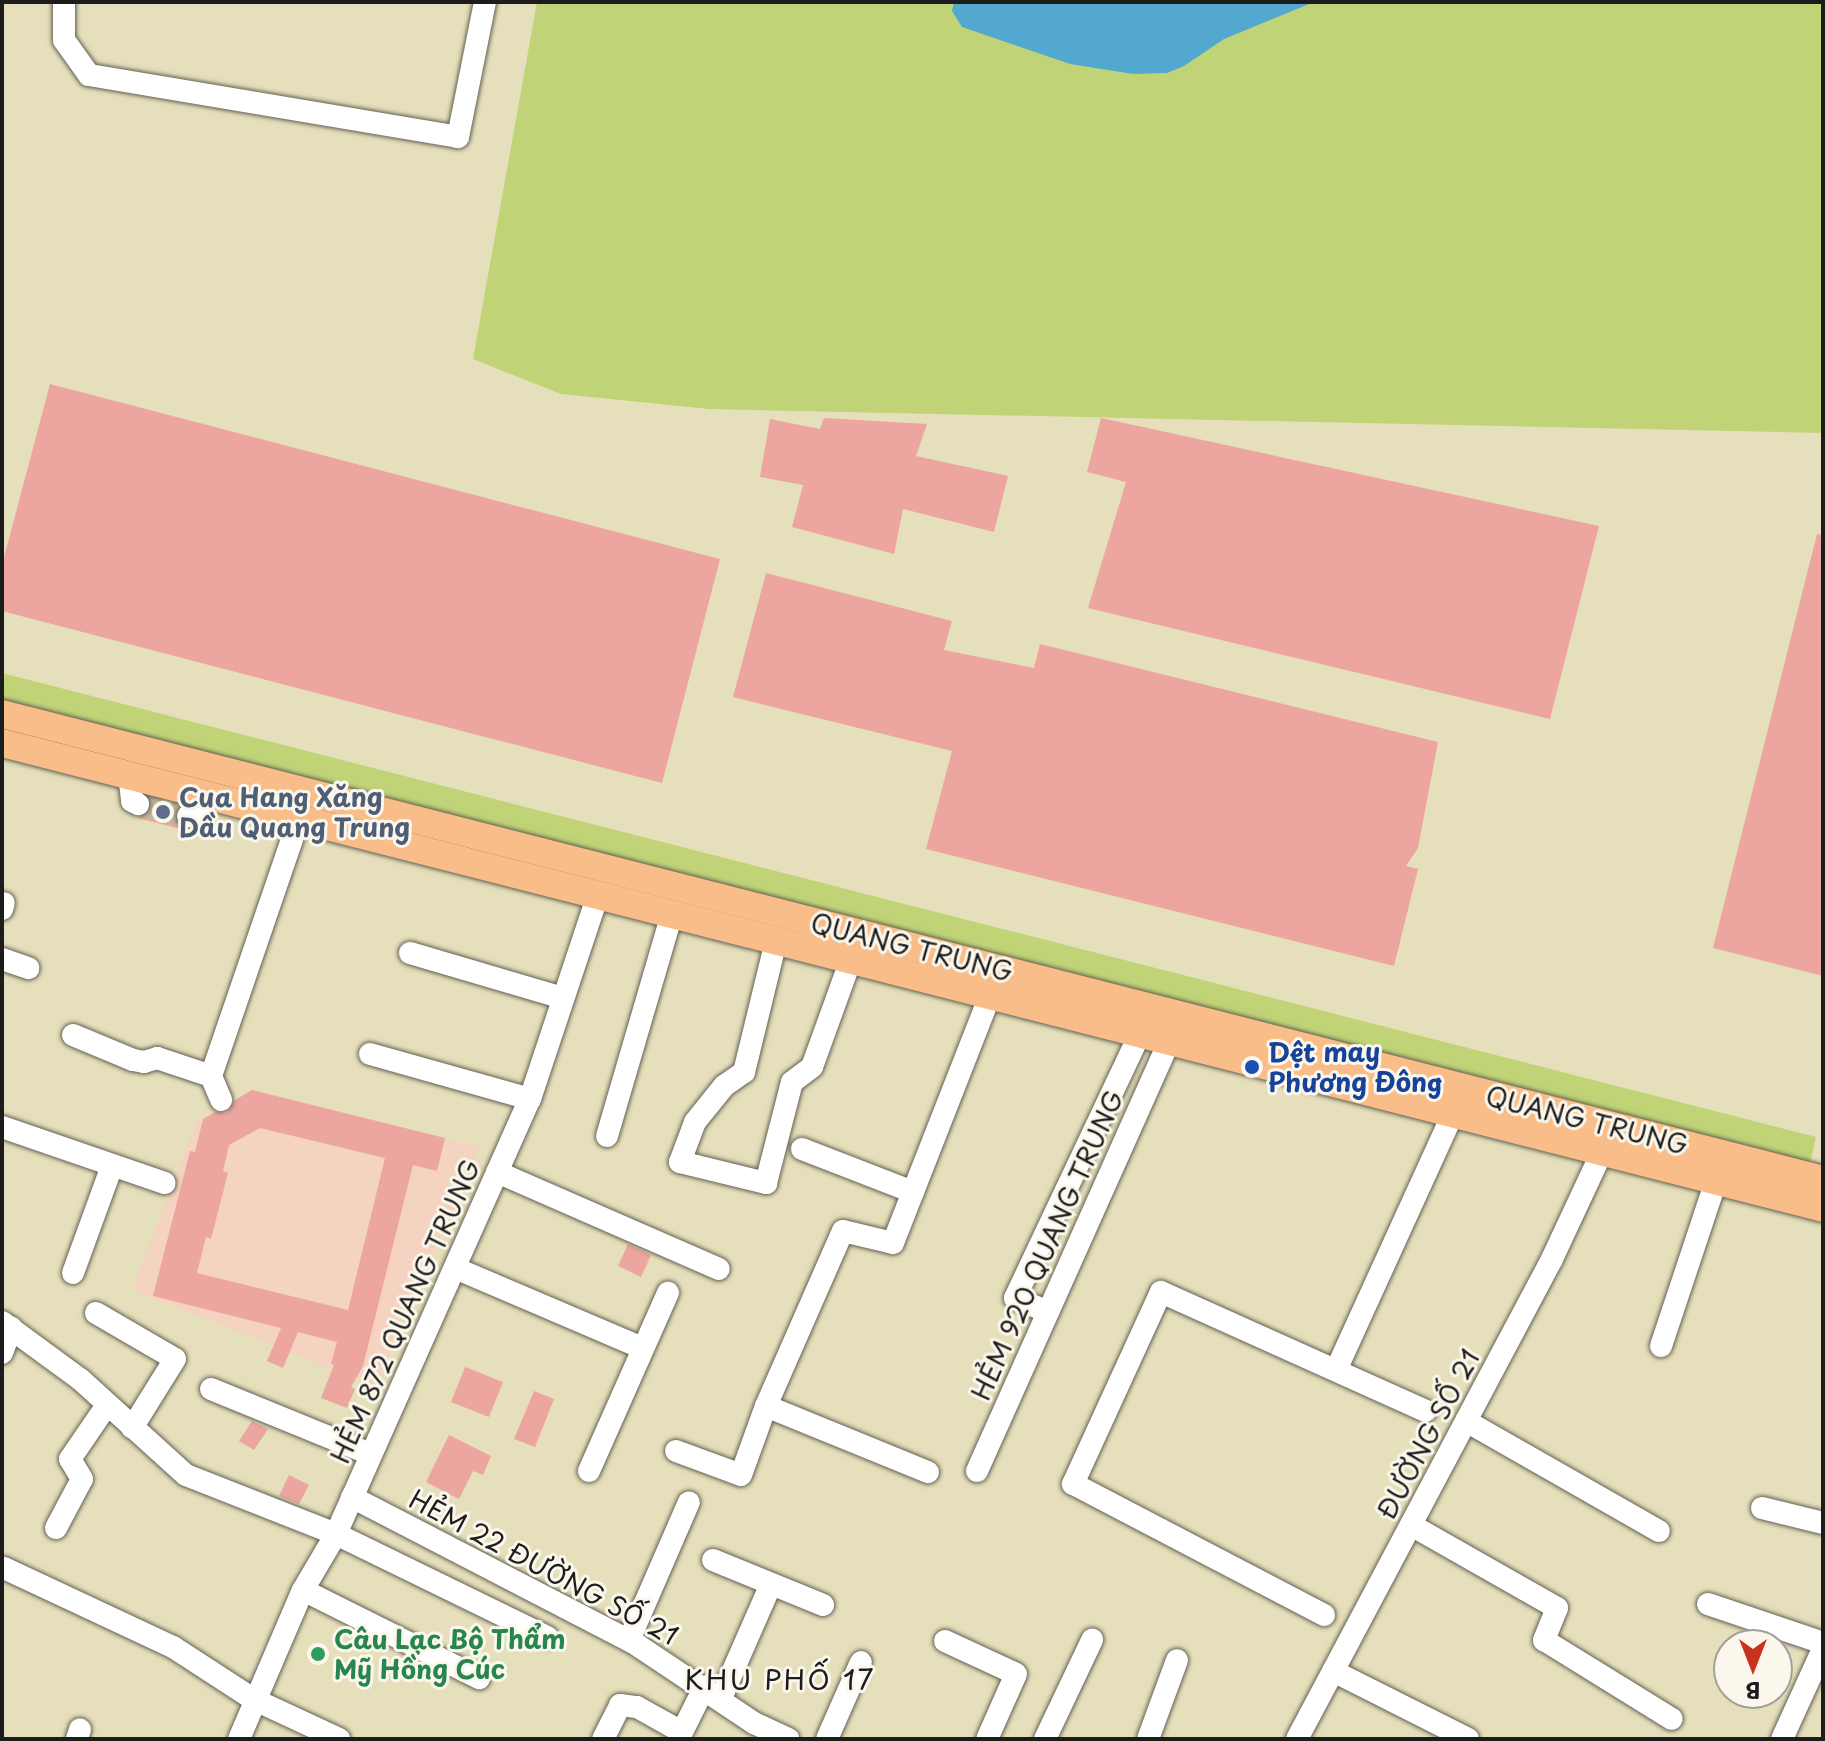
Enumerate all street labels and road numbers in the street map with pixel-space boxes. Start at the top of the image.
street label: QUANG TRUNG [807,907,1017,987]
street label: QUANG TRUNG [1482,1080,1692,1160]
street label: HẺM 920 QUANG TRUNG [964,1084,1130,1406]
street label: HẺM 872 QUANG TRUNG [323,1152,487,1470]
street label: ĐƯỜNG SỐ 21 [1370,1343,1486,1525]
street label: HẺM 22 ĐƯỜNG SỐ 21 [403,1482,685,1652]

